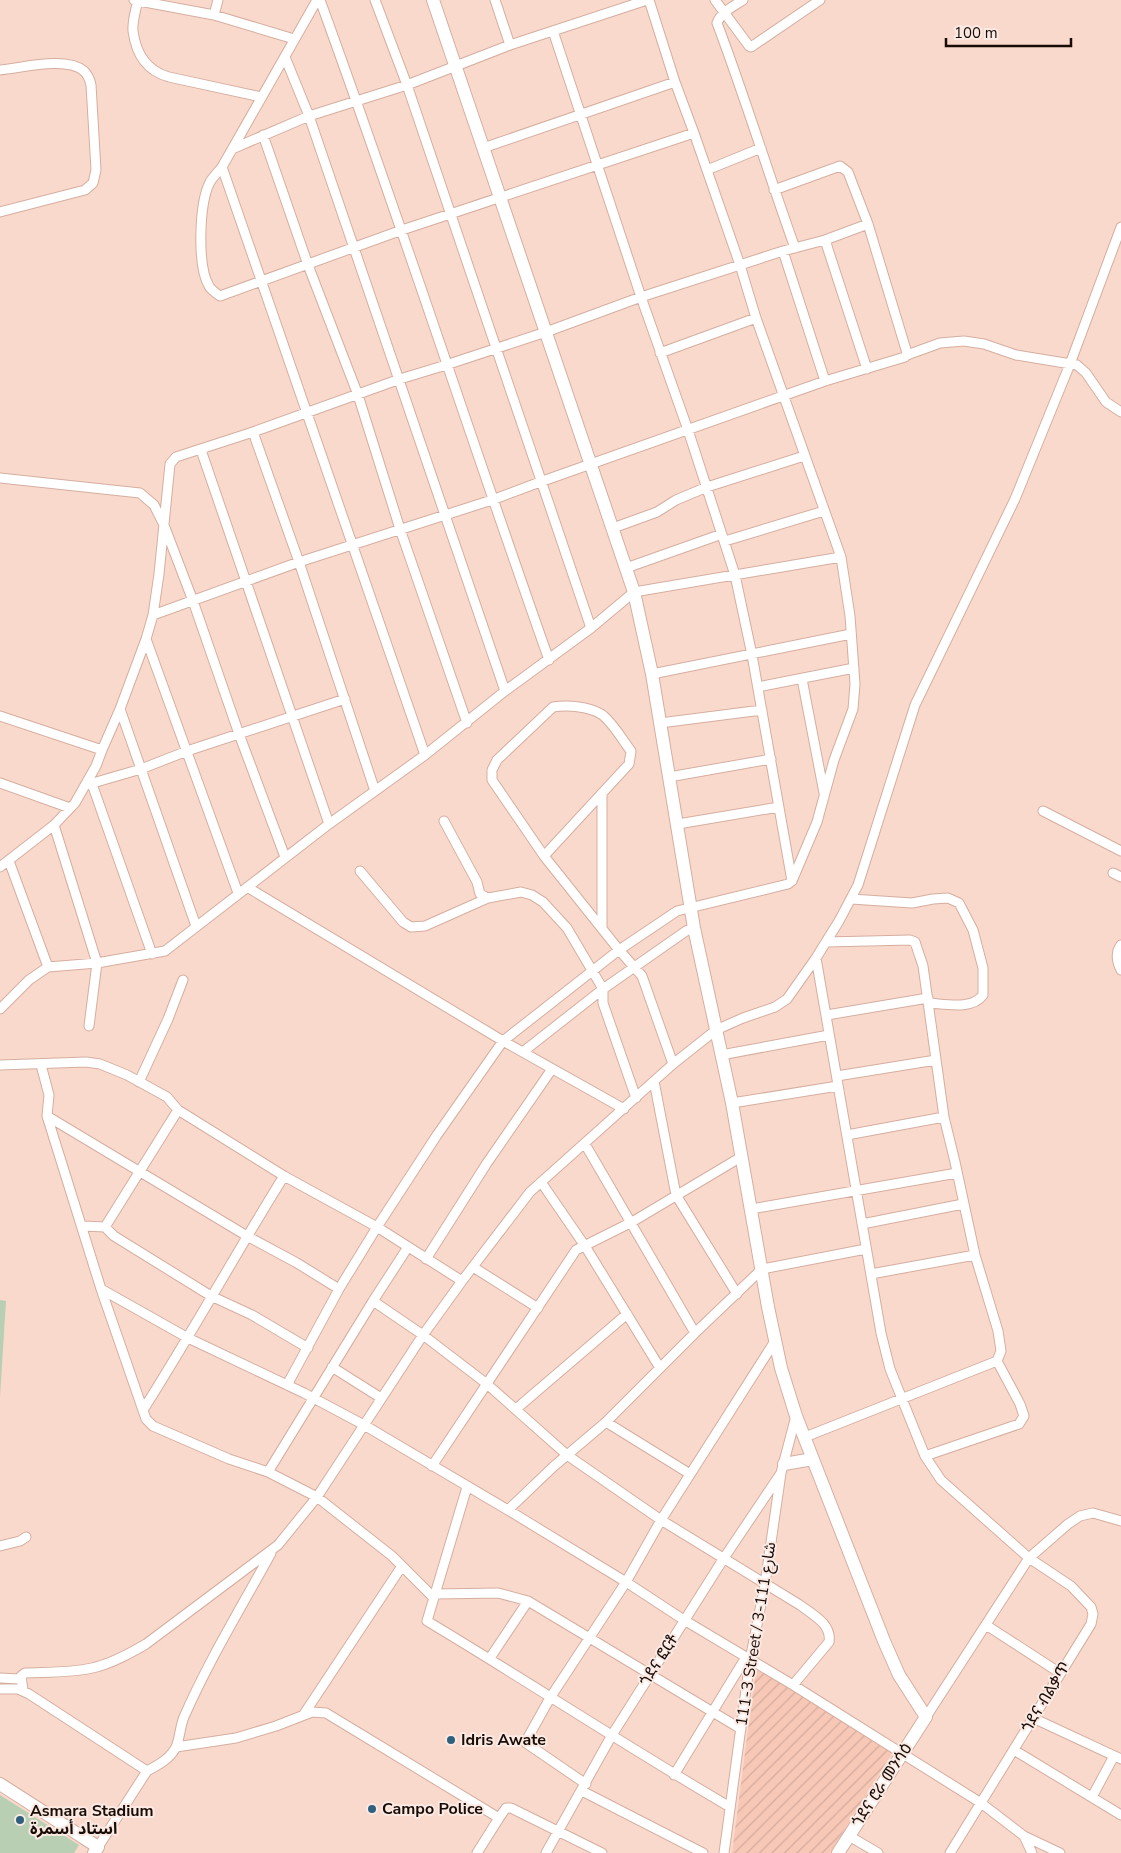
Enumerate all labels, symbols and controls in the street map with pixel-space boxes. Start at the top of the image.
scale bar [946,15,1071,47]
text: 100 m [954,23,998,43]
street label: 111-3 Street / شارع 111-3 [731,1540,782,1728]
street label: ጎደና ፎርቶ [634,1629,684,1690]
street label: ጎደና ብልቃጥ [1016,1657,1076,1737]
place label: Idris Awate [461,1729,546,1751]
marker: Idris Awate [445,1734,457,1746]
street label: ጎደና ሮራ መንሳዕ [847,1739,917,1831]
place label: Campo Police [382,1798,483,1820]
place label: Asmara Stadium استاد أسمرة [30,1800,154,1840]
marker: Campo Police [366,1803,378,1815]
marker: Asmara Stadium استاد أسمرة [14,1814,26,1826]

